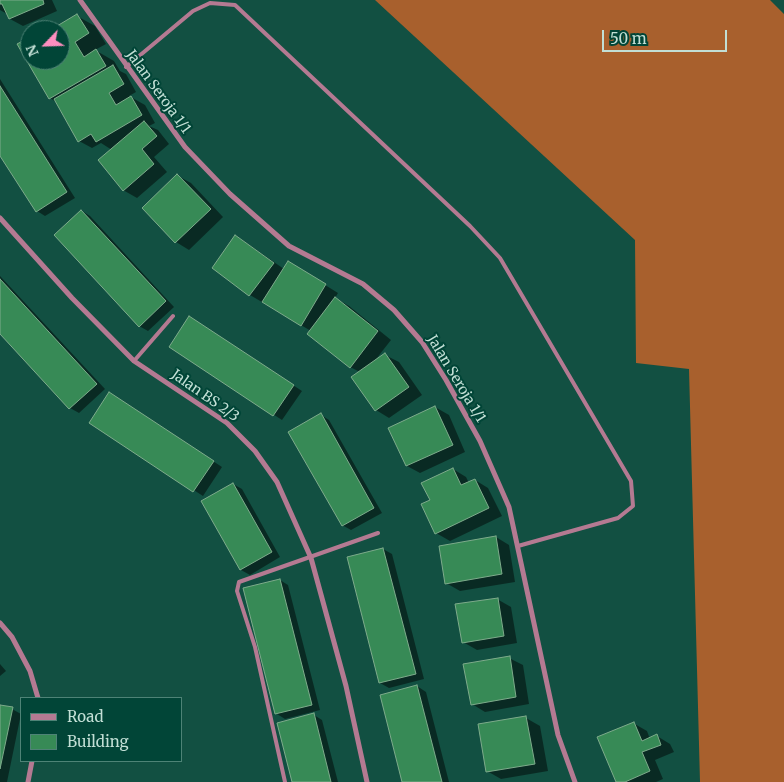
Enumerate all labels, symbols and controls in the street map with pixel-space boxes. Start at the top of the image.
north arrow [20,20,70,70]
scale bar [604,20,729,52]
text: 50 m [610,29,647,48]
text: N [22,42,43,59]
street label: Jalan Seroja 1/1 [122,47,194,137]
street label: Jalan Seroja 1/1 [423,332,489,426]
street label: Jalan BS 2/3 [168,366,242,426]
legend [20,697,182,762]
text: Road [67,707,103,726]
text: Building [67,732,129,751]

